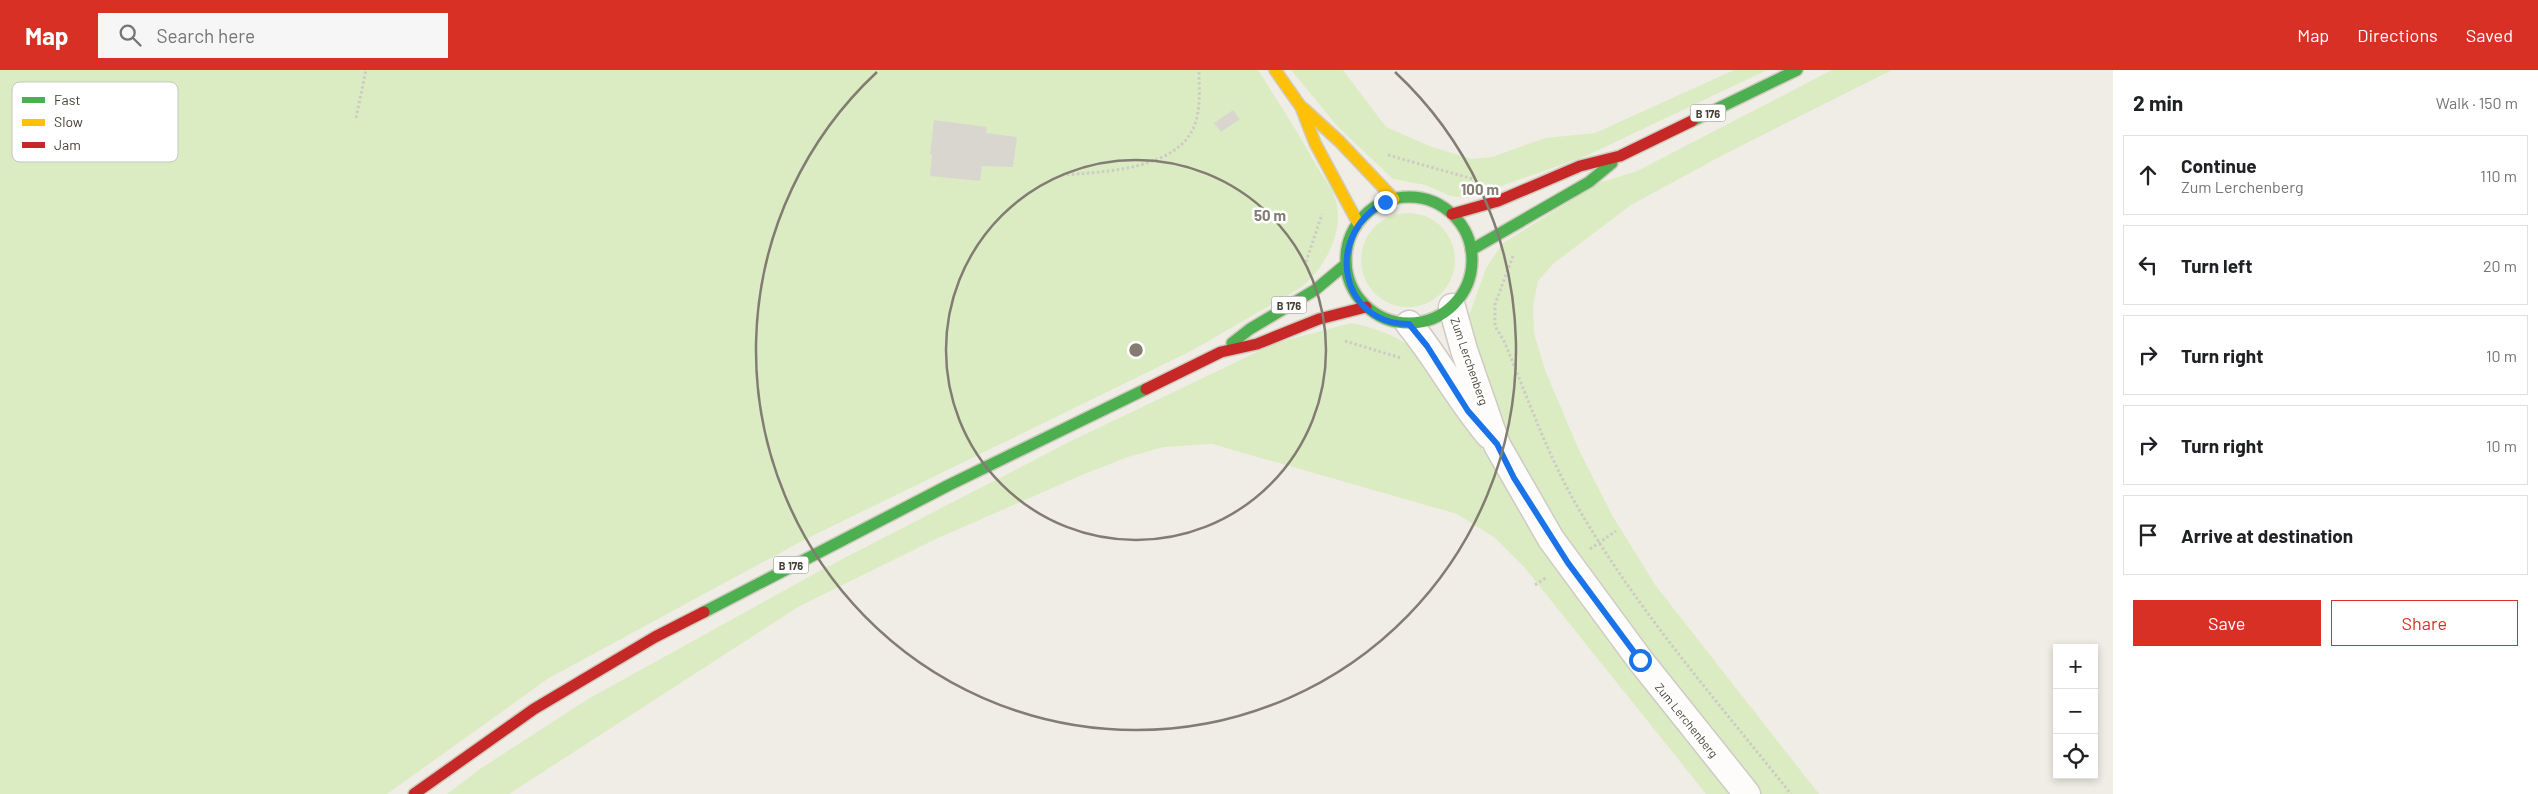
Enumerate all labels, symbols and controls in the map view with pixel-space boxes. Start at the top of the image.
search box [98,13,448,58]
text: Map [25,21,68,50]
icon: search [116,21,144,49]
text: Search here [156,24,255,47]
text: Map [2297,24,2329,46]
text: Directions [2357,24,2438,46]
text: Saved [2466,24,2513,46]
legend [12,82,178,162]
text: 2 min [2133,90,2183,115]
text: Fast [54,91,80,108]
text: Walk · 150 m [2436,93,2518,112]
road number: B 176 [1690,104,1726,122]
text: Slow [54,113,83,130]
text: Jam [54,136,81,153]
text: Continue [2181,154,2257,177]
icon: ahead [2134,161,2162,189]
text: 110 m [2480,166,2517,185]
text: Zum Lerchenberg [2181,177,2303,196]
text: 100 m [1461,180,1499,198]
route end [1374,191,1397,214]
text: 50 m [1254,206,1286,224]
icon: left [2134,251,2162,279]
text: Turn left [2181,254,2252,277]
text: 20 m [2483,256,2517,275]
road number: B 176 [1272,296,1306,314]
street label: Zum Lerchenberg [1448,315,1492,407]
centre of rings [1127,341,1145,359]
icon: right [2134,341,2162,369]
text: Turn right [2181,344,2263,367]
text: 10 m [2486,346,2517,365]
icon: right [2134,431,2162,459]
text: Turn right [2181,434,2263,457]
text: 10 m [2486,436,2517,455]
icon: arrive [2134,521,2162,549]
text: Arrive at destination [2181,524,2353,547]
road number: B 176 [774,556,808,574]
button: Save [2133,600,2321,646]
button: Share [2331,600,2518,646]
map controls [2053,644,2098,779]
button: + [2053,644,2098,689]
route start [1629,649,1652,672]
street label: Zum Lerchenberg [1653,680,1721,760]
button: − [2053,689,2098,734]
button: locate [2053,734,2098,779]

